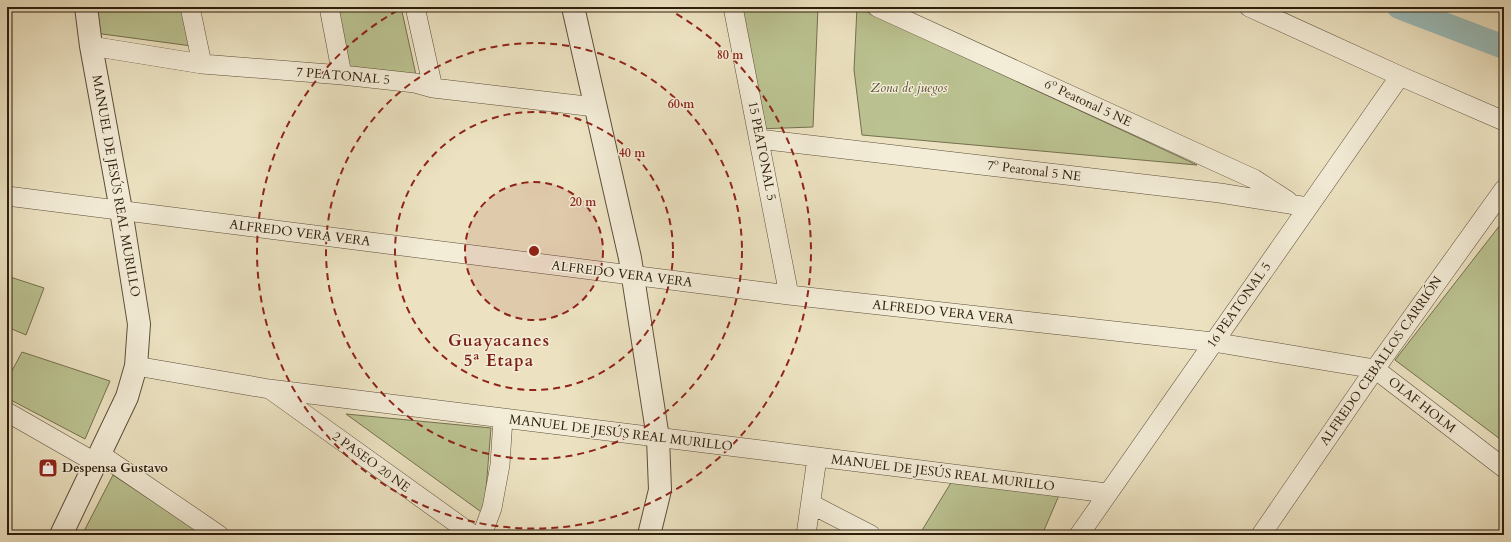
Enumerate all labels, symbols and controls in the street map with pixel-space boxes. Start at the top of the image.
text: 80 m [717,47,744,63]
street label: 7 PEATONAL 5 [295,63,391,89]
street label: MANUEL DE JESÚS REAL MURILLO [88,74,144,298]
street label: 6º Peatonal 5 NE [1041,75,1135,131]
park label: Zona de juegos [871,79,948,97]
text: 60 m [668,96,695,112]
street label: 15 PEATONAL 5 [744,100,780,202]
text: 40 m [619,145,646,161]
street label: 7º Peatonal 5 NE [986,156,1082,186]
text: 20 m [570,194,597,210]
street label: ALFREDO VERA VERA [228,215,372,251]
centre of rings [527,244,541,258]
street label: ALFREDO VERA VERA [550,256,694,292]
street label: 16 PEATONAL 5 [1203,259,1275,351]
street label: ALFREDO CEBALLOS CARRIÓN [1315,273,1447,449]
street label: ALFREDO VERA VERA [871,296,1015,328]
district label: Guayacanes 5ª Etapa [448,329,550,372]
street label: OLAF HOLM [1384,373,1460,437]
street label: MANUEL DE JESÚS REAL MURILLO [508,410,734,456]
street label: 2 PASEO 20 NE [328,428,414,496]
street label: MANUEL DE JESÚS REAL MURILLO [830,450,1056,496]
shop icon: Despensa Gustavo [37,457,59,479]
place label: Despensa Gustavo [62,459,168,477]

